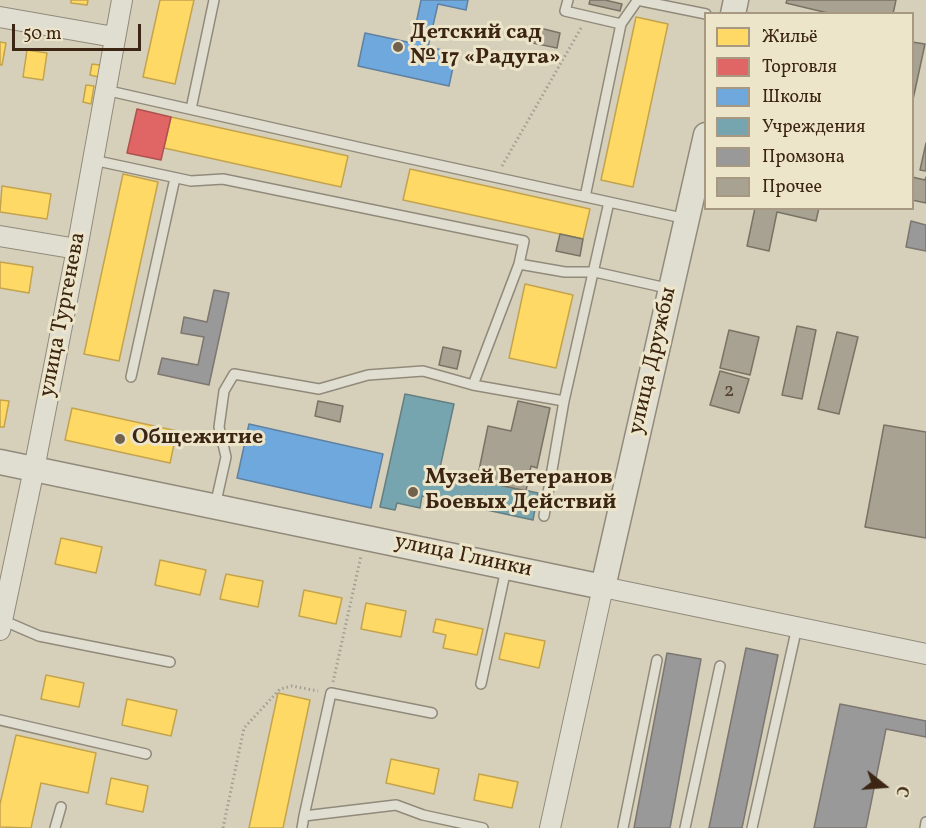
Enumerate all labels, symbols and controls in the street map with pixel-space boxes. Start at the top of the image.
scale bar [15,12,144,50]
legend [704,12,914,210]
place label: Детский сад № 17 «Радуга» [410,21,561,72]
text: 50 m [23,22,62,47]
text: Жильё [762,25,818,50]
marker: Детский сад № 17 «Радуга» [391,40,405,54]
text: Торговля [762,55,837,80]
text: Школы [762,85,822,110]
text: Учреждения [762,115,865,140]
text: Промзона [762,145,845,170]
text: Прочее [762,175,822,200]
street label: улица Тургенева [35,230,93,400]
street label: улица Дружбы [624,285,684,437]
house number: 2 [724,380,734,404]
place label: Общежитие [132,426,263,452]
marker: Общежитие [113,432,127,446]
place label: Музей Ветеранов Боевых Действий [425,466,616,518]
marker: Музей Ветеранов Боевых Действий [406,485,420,499]
street label: улица Глинки [392,530,534,584]
north arrow [854,756,914,816]
text: С [889,783,913,799]

